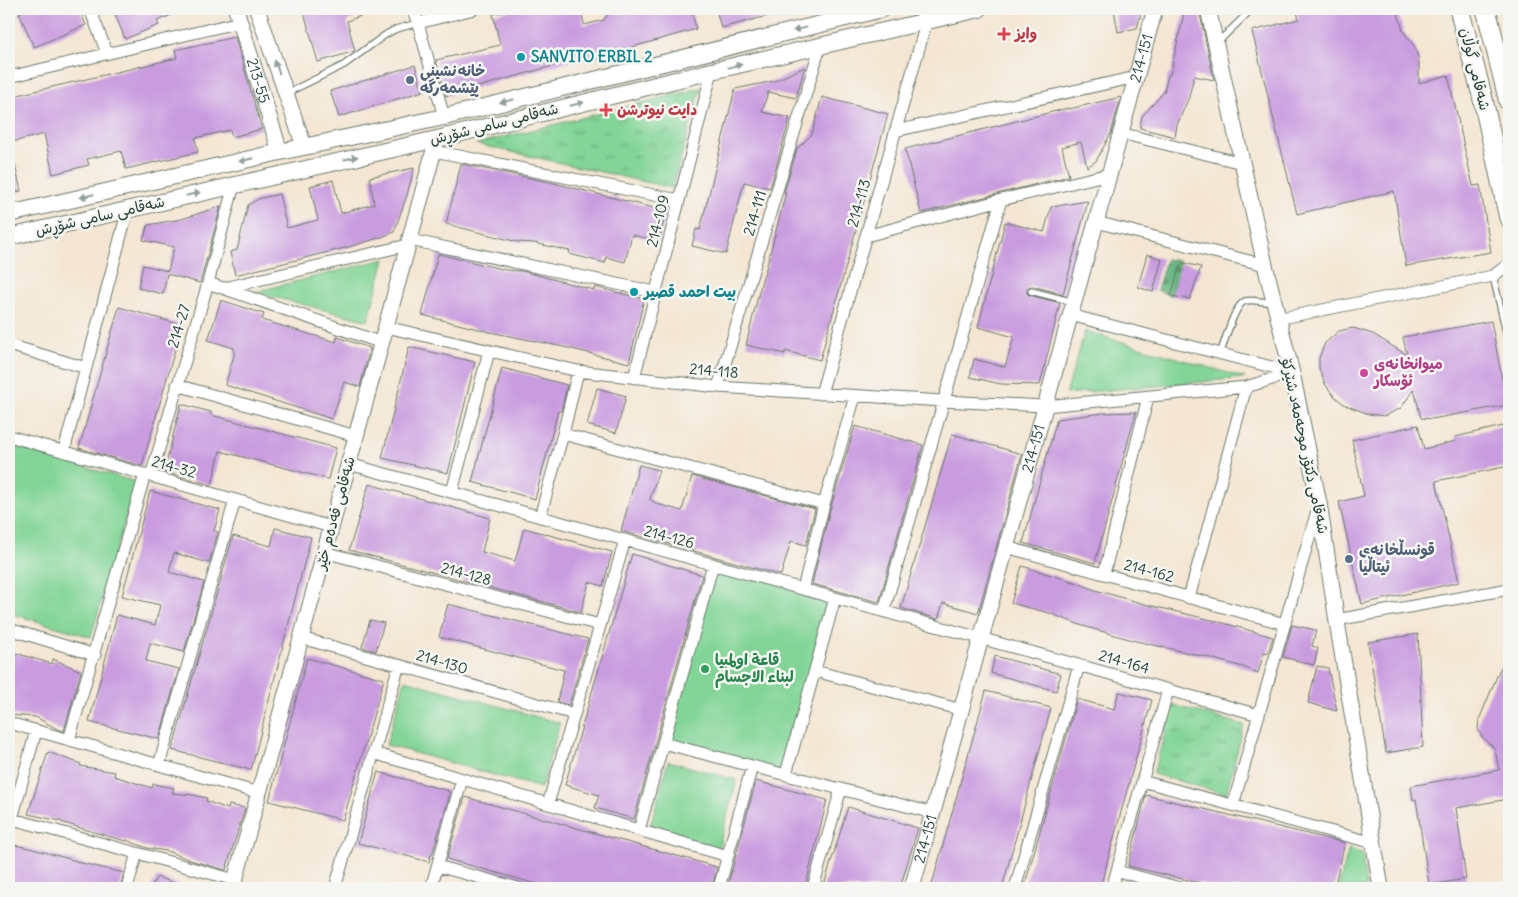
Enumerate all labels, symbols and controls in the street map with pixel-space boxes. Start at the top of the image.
place label: وايز [1013,24,1037,43]
one-way arrow [793,25,808,33]
street label: شەقامی گوڵان [1455,25,1496,112]
marker: وايز [997,27,1011,41]
street label: 214-151 [1125,32,1157,84]
place label: SANVITO ERBIL 2 [531,47,652,66]
marker: SANVITO ERBIL 2 [515,51,527,63]
street label: 213-55 [243,56,274,106]
one-way arrow [273,59,281,74]
place label: خانەنشینی پێشمەرگە [420,61,485,97]
one-way arrow [727,62,742,70]
marker: خانەنشینی پێشمەرگە [404,74,416,86]
one-way arrow [499,97,514,105]
street label: شەقامی سامی شۆڕش [428,98,561,153]
one-way arrow [570,100,585,108]
place label: دايت نيوترشن [617,100,697,120]
marker: دايت نيوترشن [599,103,613,117]
one-way arrow [343,154,358,162]
one-way arrow [238,156,253,164]
street label: 214-113 [843,177,874,229]
street label: 214-111 [739,188,770,238]
one-way arrow [185,190,200,198]
street label: شەقامی سامی شۆڕش [33,191,167,244]
one-way arrow [80,192,95,200]
street label: 214-109 [642,193,673,249]
place label: بيت احمد قصير [642,282,736,301]
marker: بيت احمد قصير [628,286,640,298]
street label: 214-27 [163,302,194,350]
place label: میوانخانەی ئۆسکار [1372,354,1443,391]
street label: شەقامی دکتۆر موحەمەد شێرکۆ [1276,355,1333,536]
street label: 214-118 [689,359,739,382]
marker: میوانخانەی ئۆسکار [1358,367,1370,379]
street label: 214-151 [1017,422,1049,475]
street label: 214-32 [150,451,199,482]
street label: شەقامی قەدەم خێر [310,454,362,574]
street label: 214-126 [642,521,696,552]
place label: قونسڵخانەی ئیتاڵیا [1359,539,1435,576]
marker: قونسڵخانەی ئیتاڵیا [1343,553,1355,565]
street label: 214-162 [1122,555,1176,586]
street label: 214-128 [439,558,493,589]
street label: 214-130 [414,645,470,678]
street label: 214-164 [1097,645,1152,678]
place label: قاعة اولمبيا لبناء الاجسام [715,650,794,688]
marker: قاعة اولمبيا لبناء الاجسام [699,663,711,675]
street label: 214-151 [909,812,941,865]

